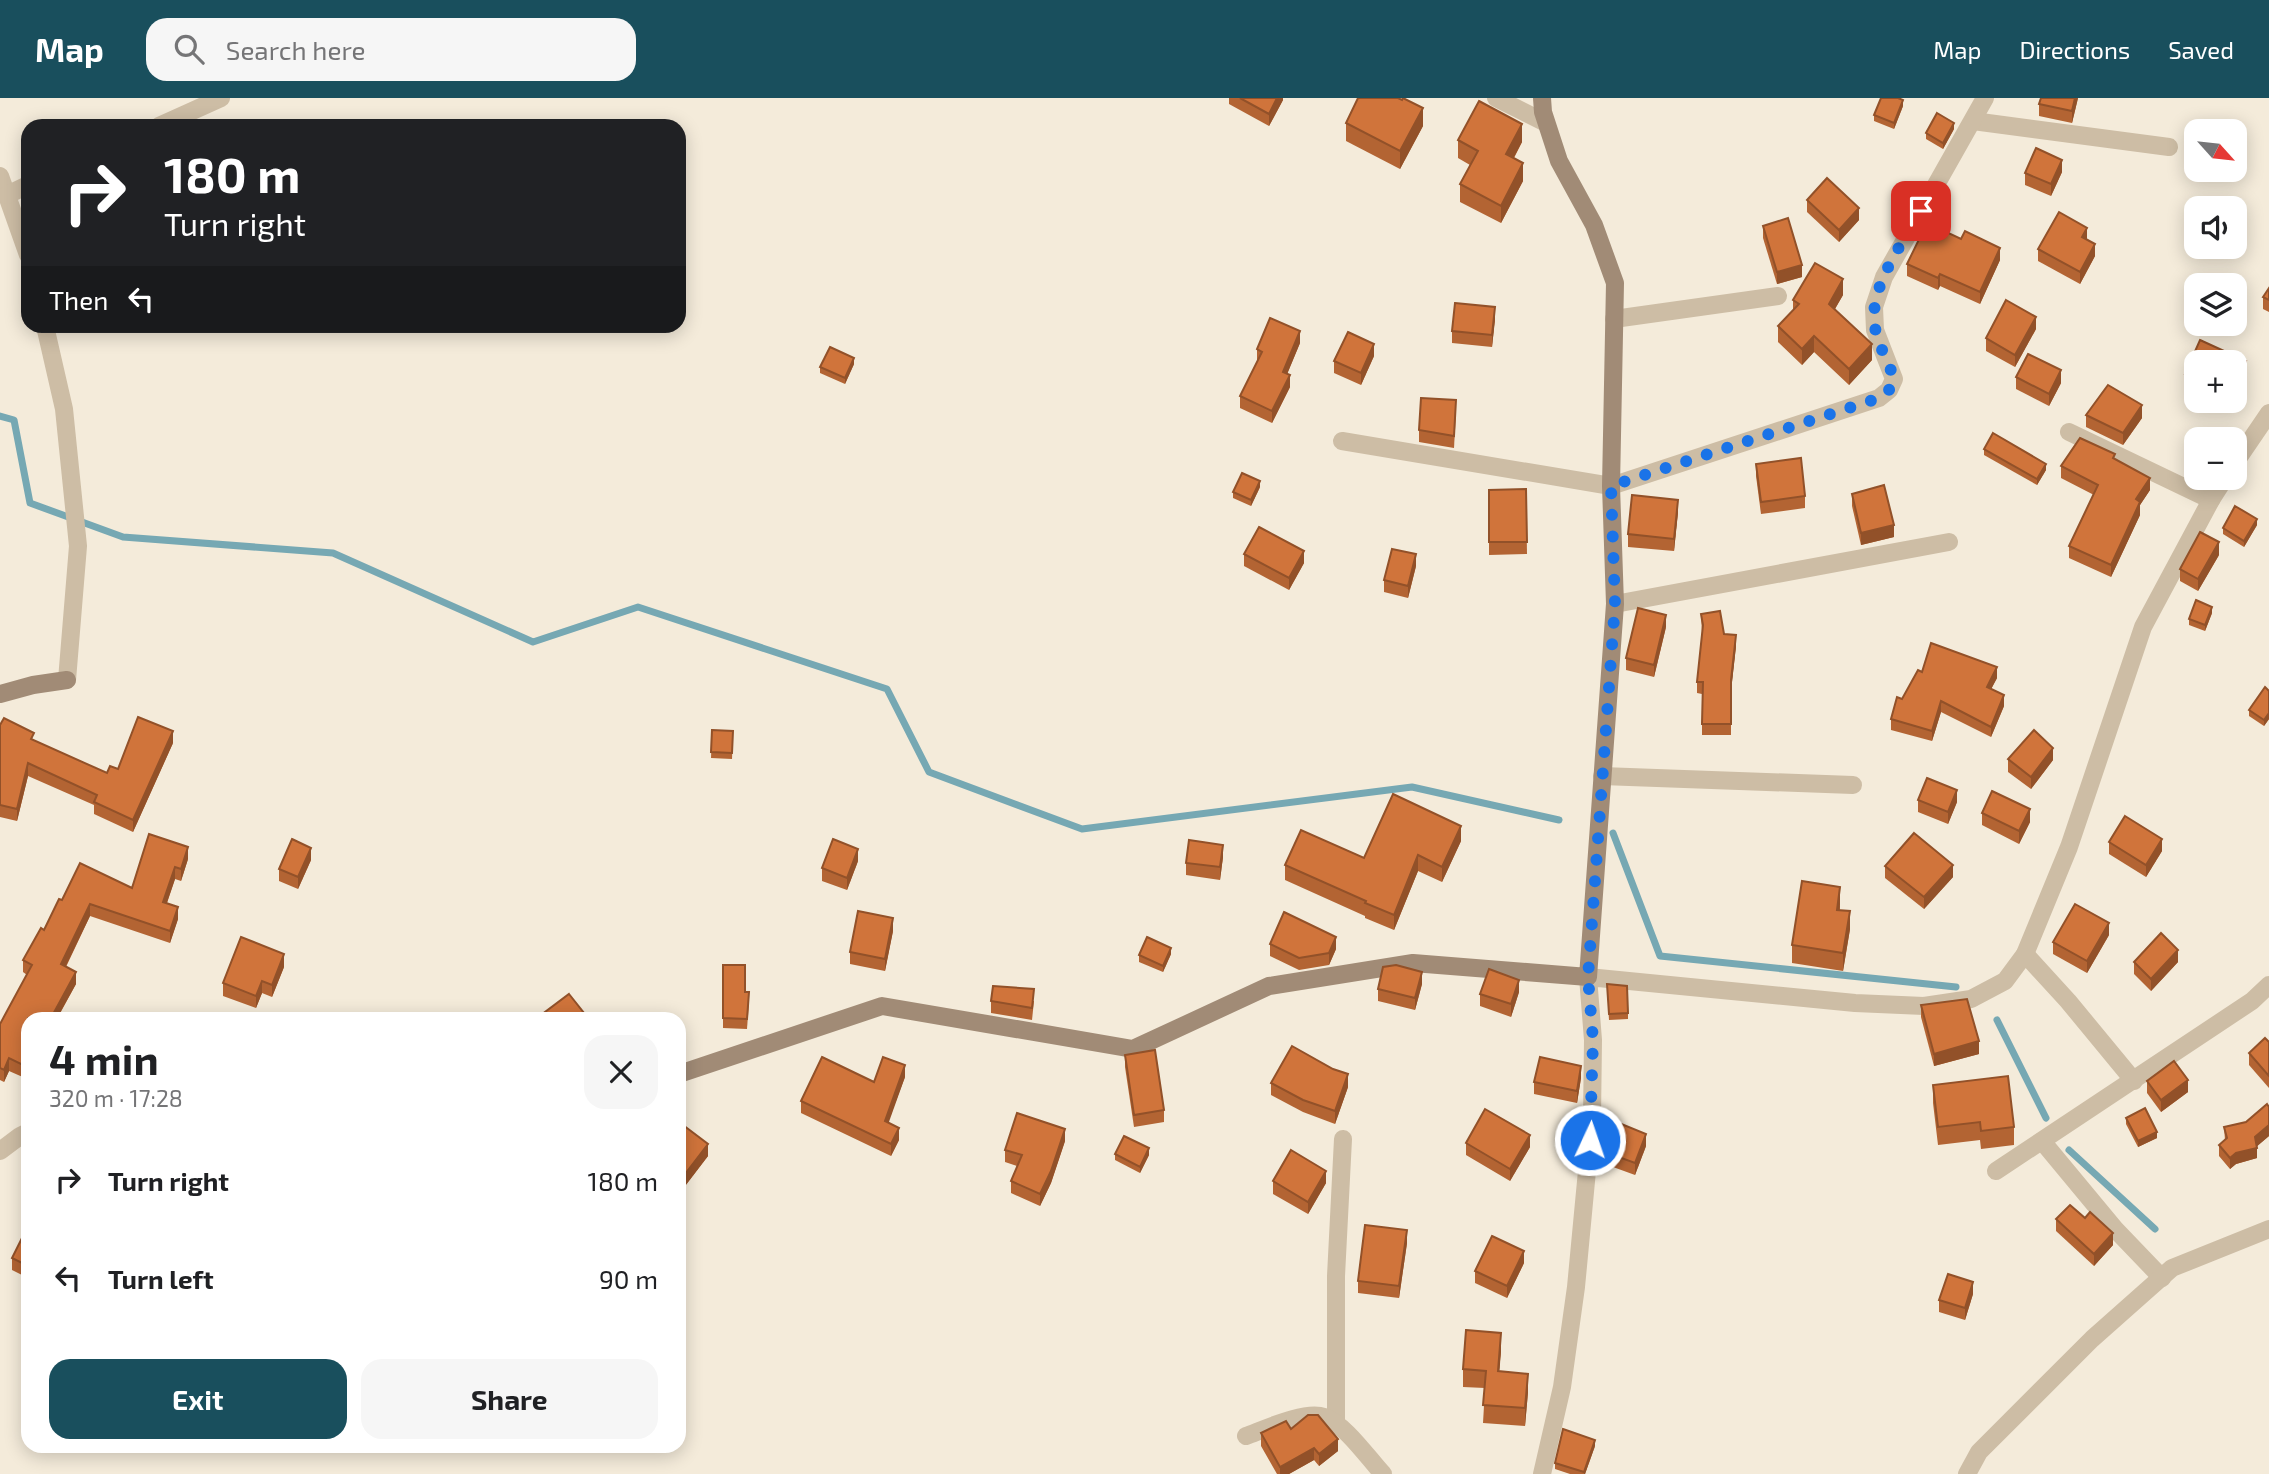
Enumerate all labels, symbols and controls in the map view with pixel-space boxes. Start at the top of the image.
search box [146,18,636,81]
text: Map [35,29,104,69]
icon: search [170,30,208,68]
text: Search here [226,34,365,65]
text: Map [1933,35,1981,64]
text: Directions [2019,35,2130,64]
text: Saved [2168,35,2234,64]
north arrow [2184,119,2247,182]
map controls [2184,119,2247,490]
text: 180 m [164,144,300,203]
icon: right [49,147,140,238]
pin [1891,181,1951,241]
icon: arrive [1902,192,1940,230]
button: sound [2184,196,2247,259]
text: Turn right [164,204,306,242]
button: layers [2184,273,2247,336]
icon: left [122,280,160,318]
text: Then [49,284,108,315]
button: + [2184,350,2247,413]
button: − [2184,427,2247,490]
text: 4 min [49,1033,159,1083]
button: close [584,1035,658,1109]
text: 320 m · 17:28 [49,1084,183,1112]
position arrow [1553,1103,1627,1177]
icon: right [49,1161,87,1199]
text: Turn right [108,1165,229,1196]
text: 180 m [588,1165,658,1196]
icon: left [49,1259,87,1297]
text: Turn left [108,1263,214,1294]
text: 90 m [599,1263,658,1294]
button: Exit [49,1359,347,1439]
button: Share [361,1359,658,1439]

